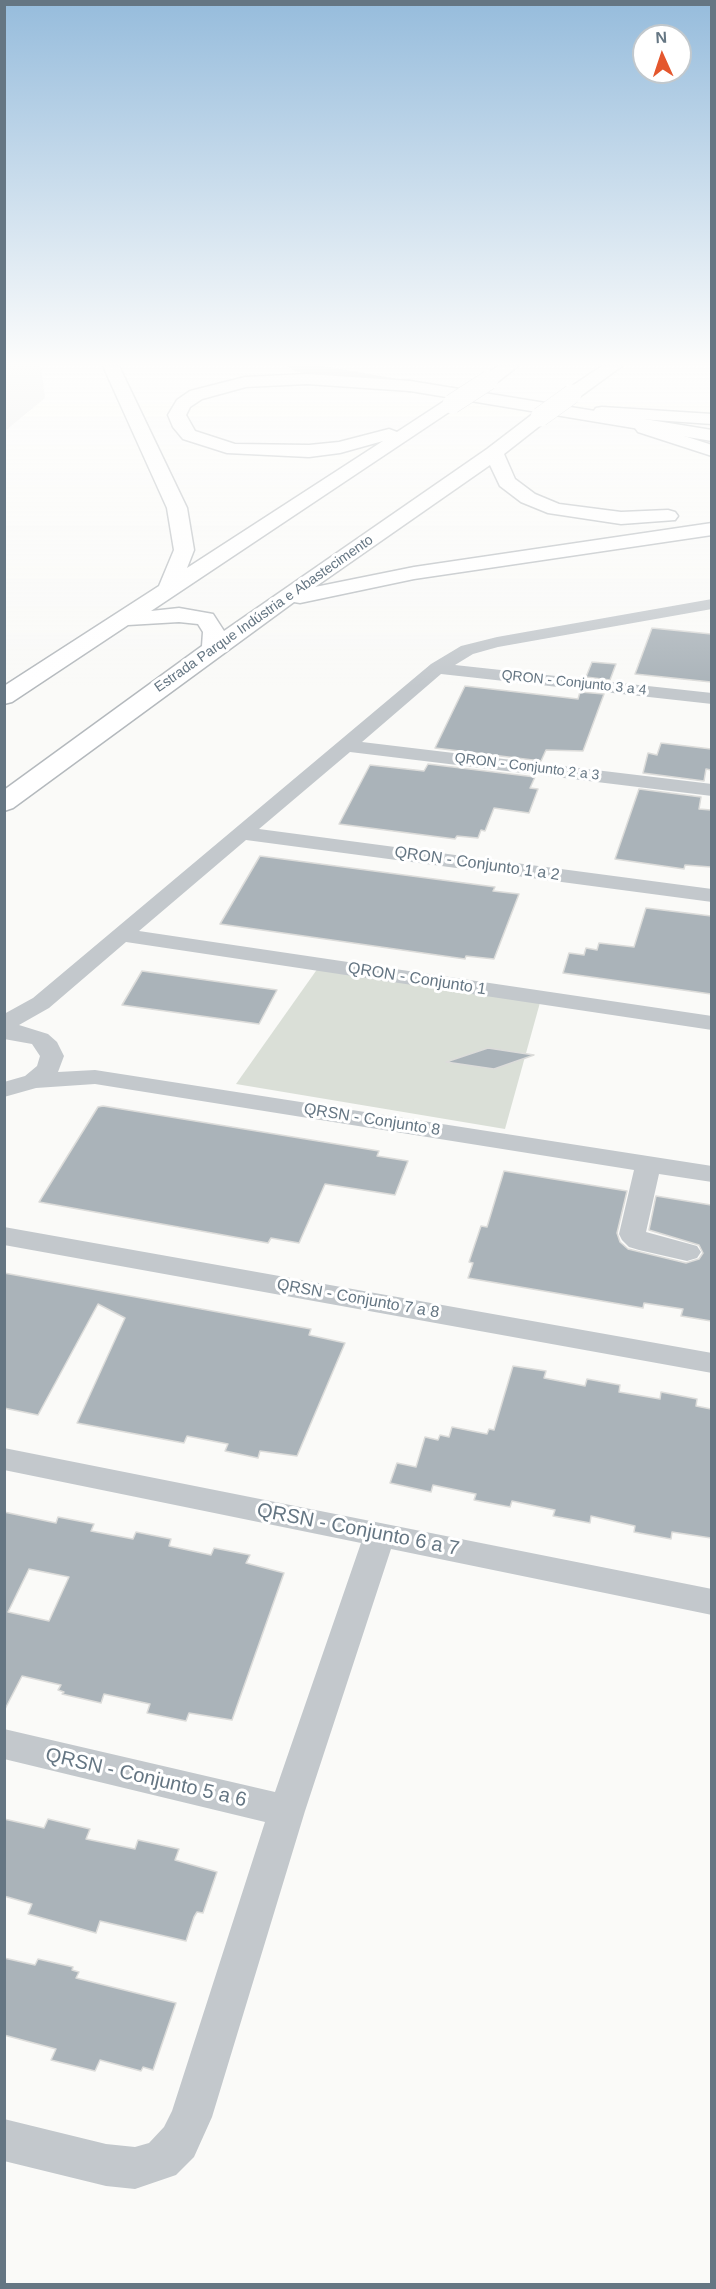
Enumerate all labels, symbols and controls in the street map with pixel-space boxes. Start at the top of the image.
north arrow [632,24,692,84]
text: N [655,29,667,46]
street label: Estrada Parque Indústria e Abastecimento [151,532,377,696]
street label: QRON - Conjunto 3 a 4 [501,667,647,699]
street label: QRON - Conjunto 2 a 3 [454,750,600,784]
street label: QRON - Conjunto 1 a 2 [393,843,561,885]
street label: QRON - Conjunto 1 [347,959,487,999]
street label: QRSN - Conjunto 8 [302,1100,442,1140]
street label: QRSN - Conjunto 7 a 8 [275,1275,441,1323]
street label: QRSN - Conjunto 6 a 7 [255,1499,461,1561]
street label: QRSN - Conjunto 5 a 6 [43,1743,249,1813]

